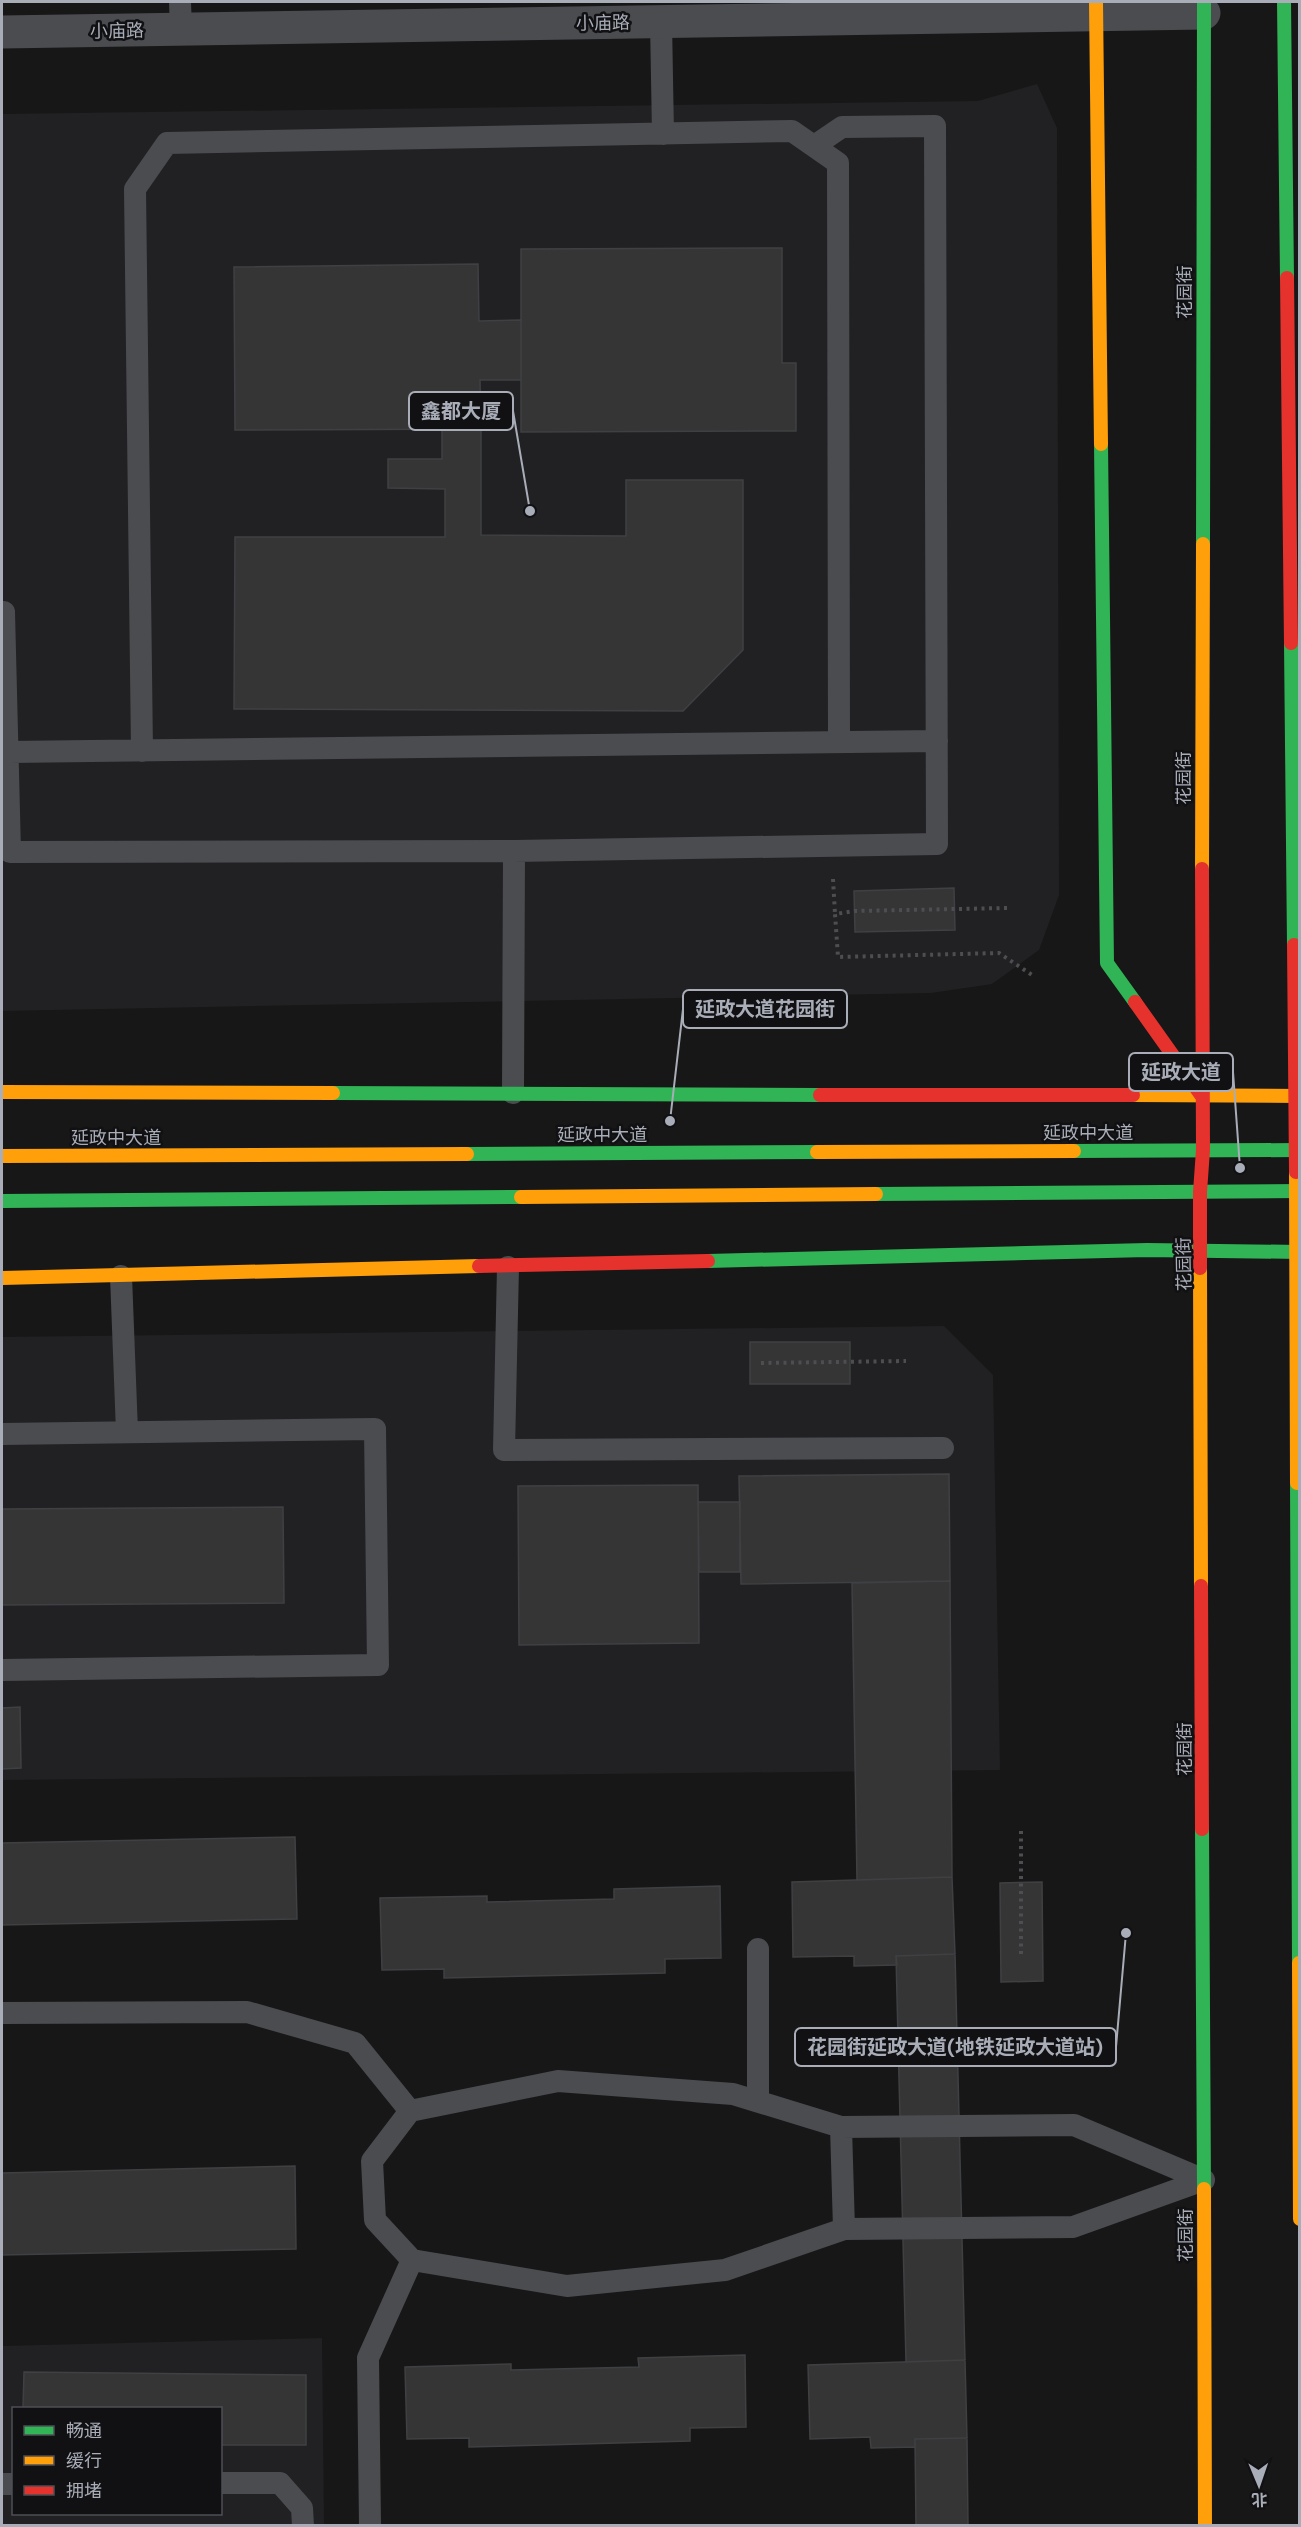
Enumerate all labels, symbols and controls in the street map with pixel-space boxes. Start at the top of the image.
street label: 小庙路 [576,11,630,35]
street label: 小庙路 [90,19,144,43]
street label: 花园街 [1173,265,1197,319]
callout: 鑫都大厦 [409,392,513,430]
text: 鑫都大厦 [421,398,501,424]
street label: 花园街 [1172,751,1196,805]
callout: 延政大道花园街 [683,990,847,1028]
text: 延政大道花园街 [695,996,835,1022]
callout: 延政大道 [1129,1053,1233,1091]
text: 延政大道 [1141,1059,1221,1085]
street label: 延政中大道 [1043,1121,1133,1145]
street label: 延政中大道 [557,1123,647,1147]
street label: 延政中大道 [71,1126,161,1150]
street label: 花园街 [1172,1237,1196,1291]
street label: 花园街 [1173,1722,1197,1776]
callout: 花园街延政大道(地铁延政大道站) [795,2028,1116,2066]
text: 花园街延政大道(地铁延政大道站) [807,2034,1103,2060]
street label: 花园街 [1174,2208,1198,2262]
legend [12,2407,222,2515]
text: 畅通 [66,2419,102,2443]
text: 缓行 [66,2449,102,2473]
north arrow [1229,2455,1289,2515]
text: 拥堵 [66,2479,102,2503]
text: 北 [1251,2489,1268,2510]

